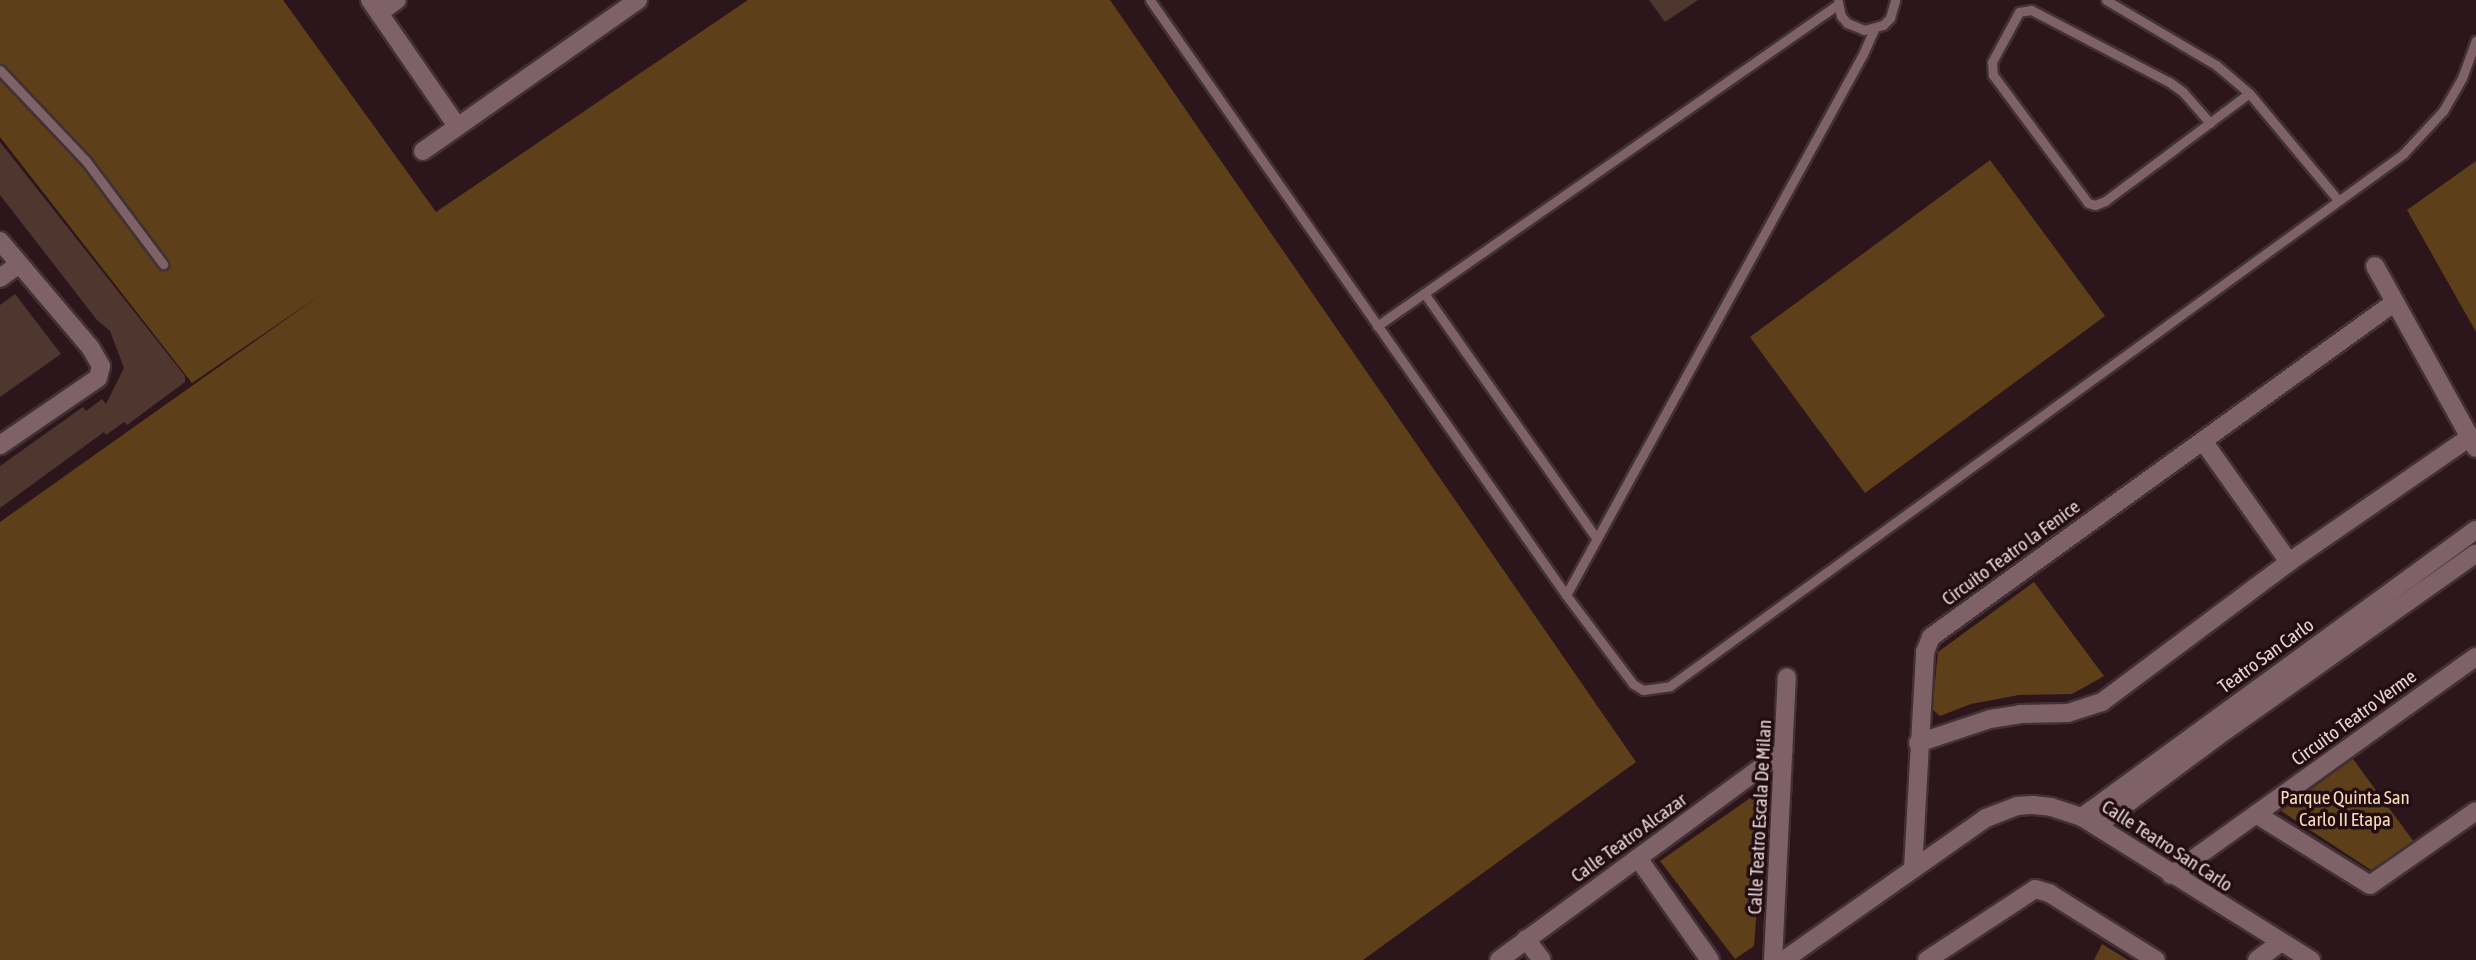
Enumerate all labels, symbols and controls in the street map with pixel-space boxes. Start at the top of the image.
street label: Circuito Teatro la Fenice [1938,495,2084,611]
street label: Teatro San Carlo [2214,614,2318,698]
street label: Circuito Teatro Verme [2287,665,2421,771]
street label: Calle Teatro Escala De Milan [1744,719,1776,915]
park label: Parque Quinta San Carlo II Etapa [2280,787,2410,831]
street label: Calle Teatro Alcazar [1567,788,1691,888]
street label: Calle Teatro San Carlo [2097,795,2237,897]

